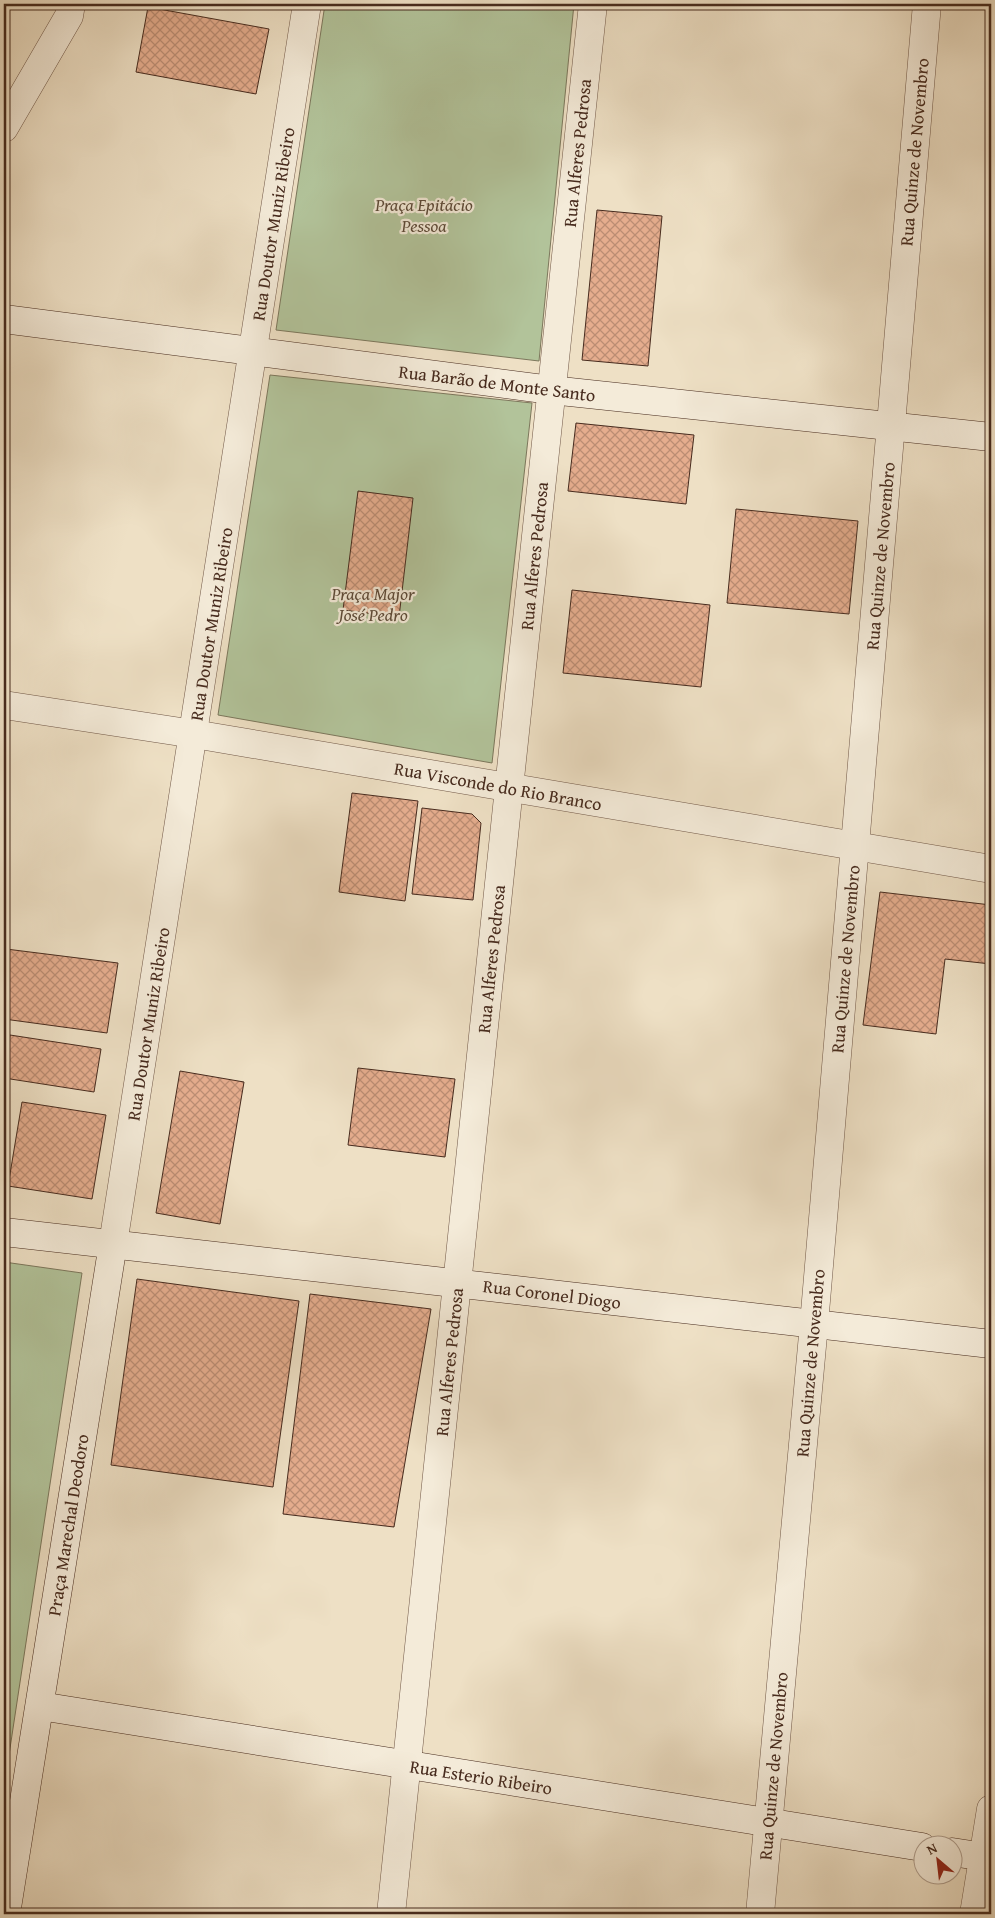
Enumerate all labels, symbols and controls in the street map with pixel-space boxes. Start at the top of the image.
street label: Rua Quinze de Novembro [892,57,936,247]
street label: Rua Alferes Pedrosa [556,77,598,229]
street label: Rua Doutor Muniz Ribeiro [244,125,302,323]
park label: Praça Epitácio Pessoa [374,191,473,239]
street label: Rua Barão de Monte Santo [397,358,597,408]
street label: Rua Quinze de Novembro [858,461,902,651]
street label: Rua Alferes Pedrosa [513,480,555,632]
street label: Rua Doutor Muniz Ribeiro [182,525,240,723]
park label: Praça Major José Pedro [330,580,416,628]
street label: Rua Visconde do Rio Branco [392,754,604,818]
street label: Rua Quinze de Novembro [823,864,867,1054]
street label: Rua Alferes Pedrosa [470,883,512,1035]
street label: Rua Doutor Muniz Ribeiro [119,925,177,1123]
street label: Rua Quinze de Novembro [788,1268,832,1458]
street label: Rua Coronel Diogo [481,1272,623,1316]
street label: Rua Alferes Pedrosa [428,1286,470,1438]
street label: Praça Marechal Deodoro [40,1432,96,1618]
street label: Rua Quinze de Novembro [751,1671,795,1861]
street label: Rua Esterio Ribeiro [408,1752,554,1802]
north arrow [912,1836,962,1886]
text: N [923,1837,941,1860]

